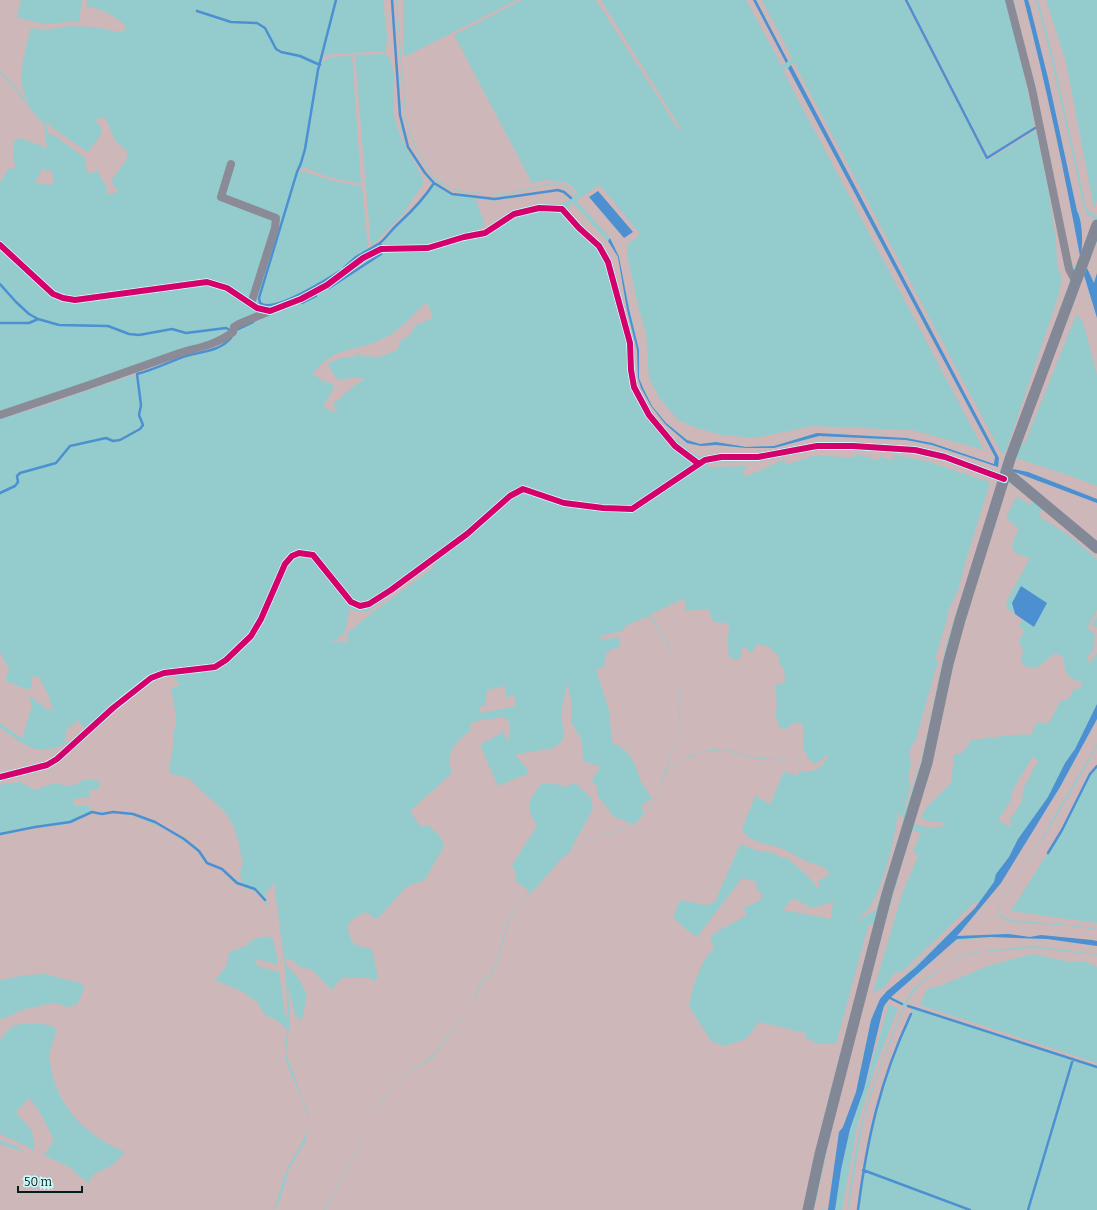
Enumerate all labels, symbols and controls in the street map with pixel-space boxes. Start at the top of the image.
scale bar [18,1168,82,1194]
text: 50 m [24,1175,53,1189]

